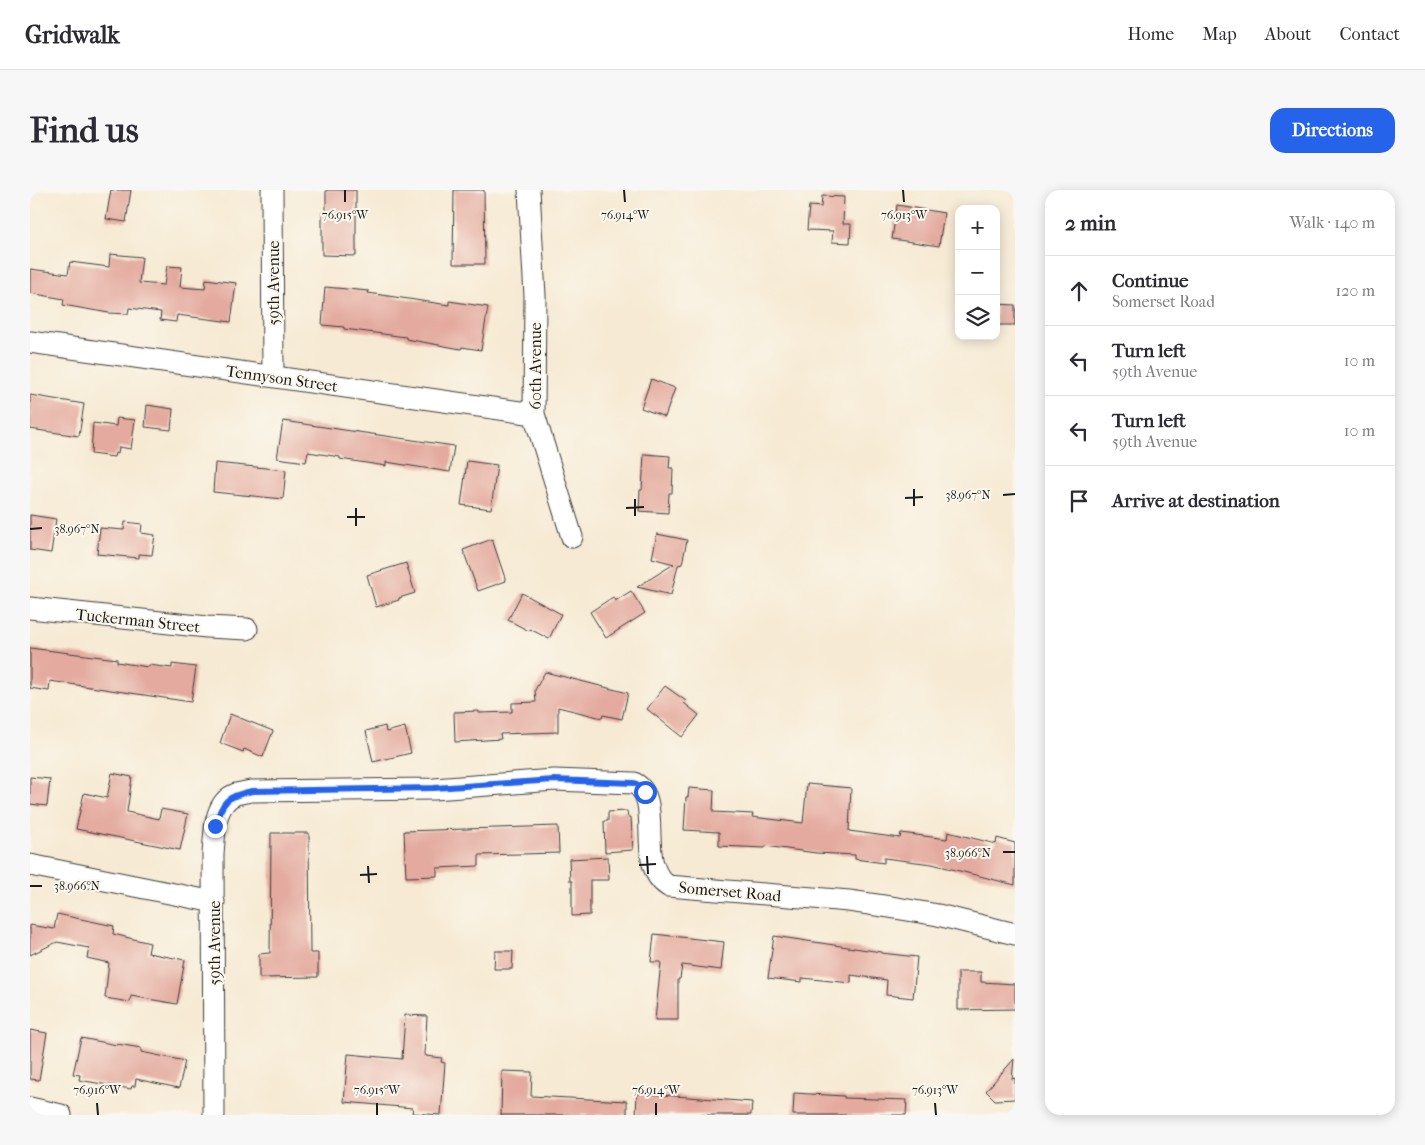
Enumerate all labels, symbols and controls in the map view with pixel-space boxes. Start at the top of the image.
text: Gridwalk [25,21,120,49]
text: Home [1127,24,1174,45]
text: Map [1202,24,1237,45]
text: About [1265,24,1311,45]
text: Contact [1339,24,1400,45]
button: Directions [1270,108,1395,153]
text: Find us [30,110,139,151]
map controls [955,205,1000,340]
button: + [955,205,1000,250]
text: 76.915°W [322,208,369,222]
text: 76.914°W [601,208,650,222]
text: 76.913°W [881,208,928,222]
text: 2 min [1065,211,1116,235]
text: Walk · 140 m [1290,213,1375,232]
street label: 59th Avenue [264,240,283,326]
button: − [955,250,1000,295]
text: Continue [1112,270,1188,292]
icon: ahead [1065,277,1093,305]
text: 120 m [1336,281,1375,300]
text: Somerset Road [1112,292,1215,311]
button: layers [955,295,1000,340]
street label: 60th Avenue [526,322,545,410]
text: Turn left [1112,340,1186,362]
icon: left [1065,347,1093,375]
text: 10 m [1344,351,1375,370]
street label: Tennyson Street [225,361,339,396]
text: 59th Avenue [1112,362,1197,381]
text: Turn left [1112,410,1186,432]
icon: left [1065,417,1093,445]
text: 10 m [1344,421,1375,440]
text: 59th Avenue [1112,432,1197,451]
icon: arrive [1065,487,1093,515]
text: 38.967°N [945,488,991,502]
text: Arrive at destination [1112,490,1280,512]
text: 38.967°N [54,522,100,536]
street label: Tuckerman Street [75,605,201,636]
route start [634,781,657,804]
route end [204,815,227,838]
text: 38.966°N [945,846,991,860]
street label: Somerset Road [678,878,782,905]
text: 38.966°N [54,879,100,893]
street label: 59th Avenue [205,900,224,986]
text: 76.916°W [73,1083,122,1097]
text: 76.915°W [354,1083,401,1097]
text: 76.914°W [632,1083,681,1097]
text: 76.913°W [912,1083,959,1097]

